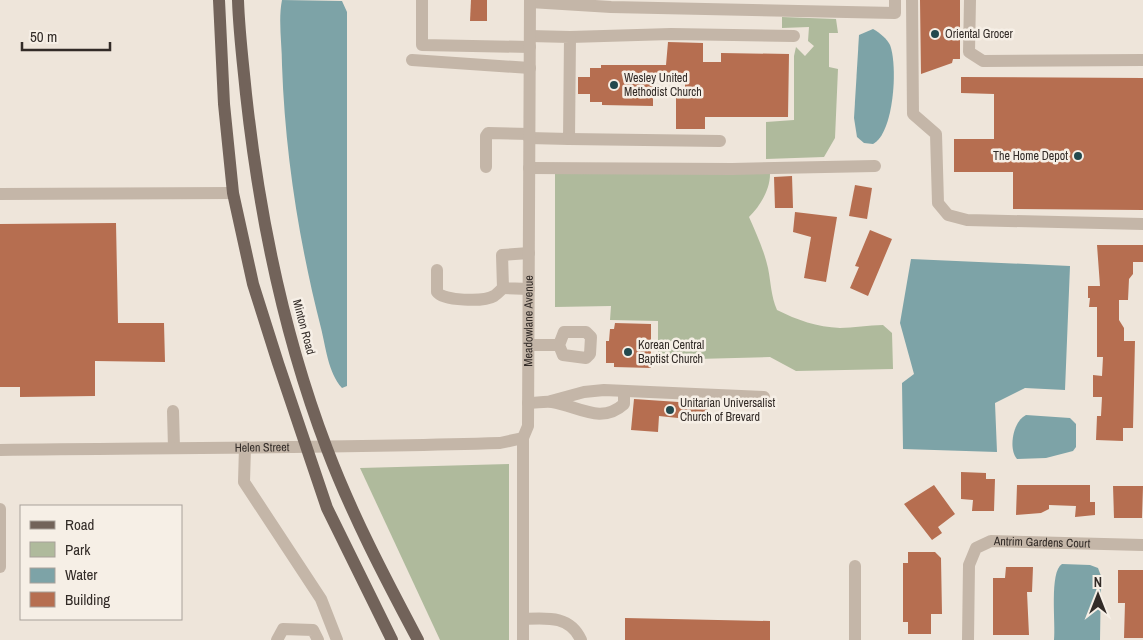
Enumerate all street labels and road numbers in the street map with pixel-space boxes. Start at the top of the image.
street label: Meadowlane Avenue [520,275,537,367]
street label: Minton Road [289,298,319,356]
street label: Helen Street [235,439,290,456]
street label: Antrim Gardens Court [993,533,1091,552]

